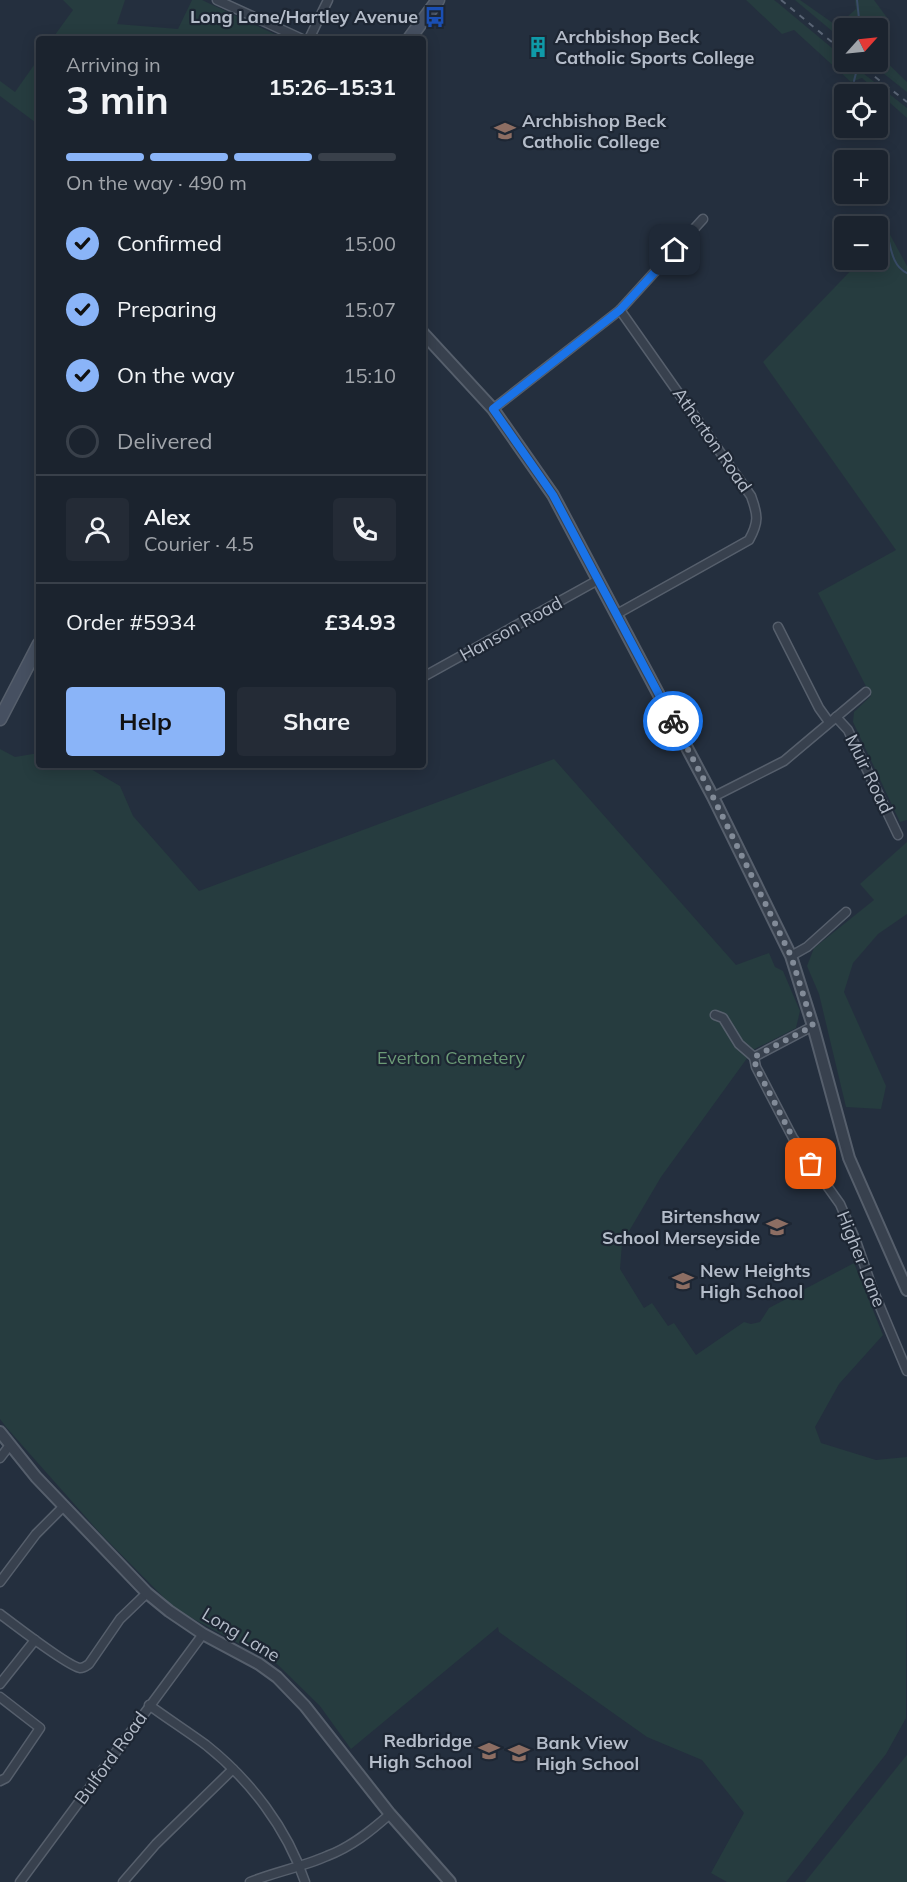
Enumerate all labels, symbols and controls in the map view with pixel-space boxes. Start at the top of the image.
place label: Long Lane/Hartley Avenue [190,5,418,28]
bus stop icon: Long Lane/Hartley Avenue [423,5,447,29]
north arrow [834,18,888,72]
map controls [834,18,888,270]
place label: Archbishop Beck Catholic Sports College [555,25,754,69]
building icon: Archbishop Beck Catholic Sports College [526,35,550,59]
text: Arriving in [66,52,161,77]
text: 15:26–15:31 [268,73,396,101]
text: 3 min [66,75,169,124]
button: locate [834,84,888,138]
place label: Archbishop Beck Catholic College [522,109,667,153]
school or university icon: Archbishop Beck Catholic College [493,119,517,143]
button: + [834,150,888,204]
text: On the way · 490 m [66,170,247,195]
button: − [834,216,888,270]
pin [649,224,700,275]
icon: check [66,227,99,260]
text: Confirmed [117,229,222,257]
text: 15:00 [343,231,396,256]
icon: home [658,233,691,266]
icon: check [66,293,99,326]
text: Preparing [117,295,217,323]
text: 15:07 [343,297,396,322]
icon: check [66,359,99,392]
text: On the way [117,361,235,389]
text: 15:10 [343,363,396,388]
street label: Atherton Road [668,383,757,496]
text: Delivered [117,427,212,455]
button: person [66,498,129,561]
button: phone [333,498,396,561]
text: Alex [144,503,190,531]
text: Courier · 4.5 [144,531,254,556]
street label: Hanson Road [455,591,566,666]
text: Order #5934 [66,608,196,636]
text: £34.93 [325,608,396,636]
button: Help [66,687,225,756]
button: Share [237,687,396,756]
courier [643,691,703,751]
icon: bike [657,705,690,738]
street label: Muir Road [840,730,899,817]
park label: Everton Cemetery [377,1046,525,1069]
pin [785,1138,836,1189]
icon: bag [794,1147,827,1180]
place label: Birtenshaw School Merseyside [602,1205,760,1249]
street label: Higher Lane [832,1207,891,1310]
school or university icon: Birtenshaw School Merseyside [765,1215,789,1239]
place label: New Heights High School [700,1259,811,1303]
school or university icon: New Heights High School [671,1269,695,1293]
street label: Long Lane [198,1602,284,1667]
street label: Bulford Road [69,1707,152,1809]
place label: Redbridge High School [369,1729,472,1773]
place label: Bank View High School [536,1731,639,1775]
school or university icon: Redbridge High School [477,1739,501,1763]
school or university icon: Bank View High School [507,1741,531,1765]

